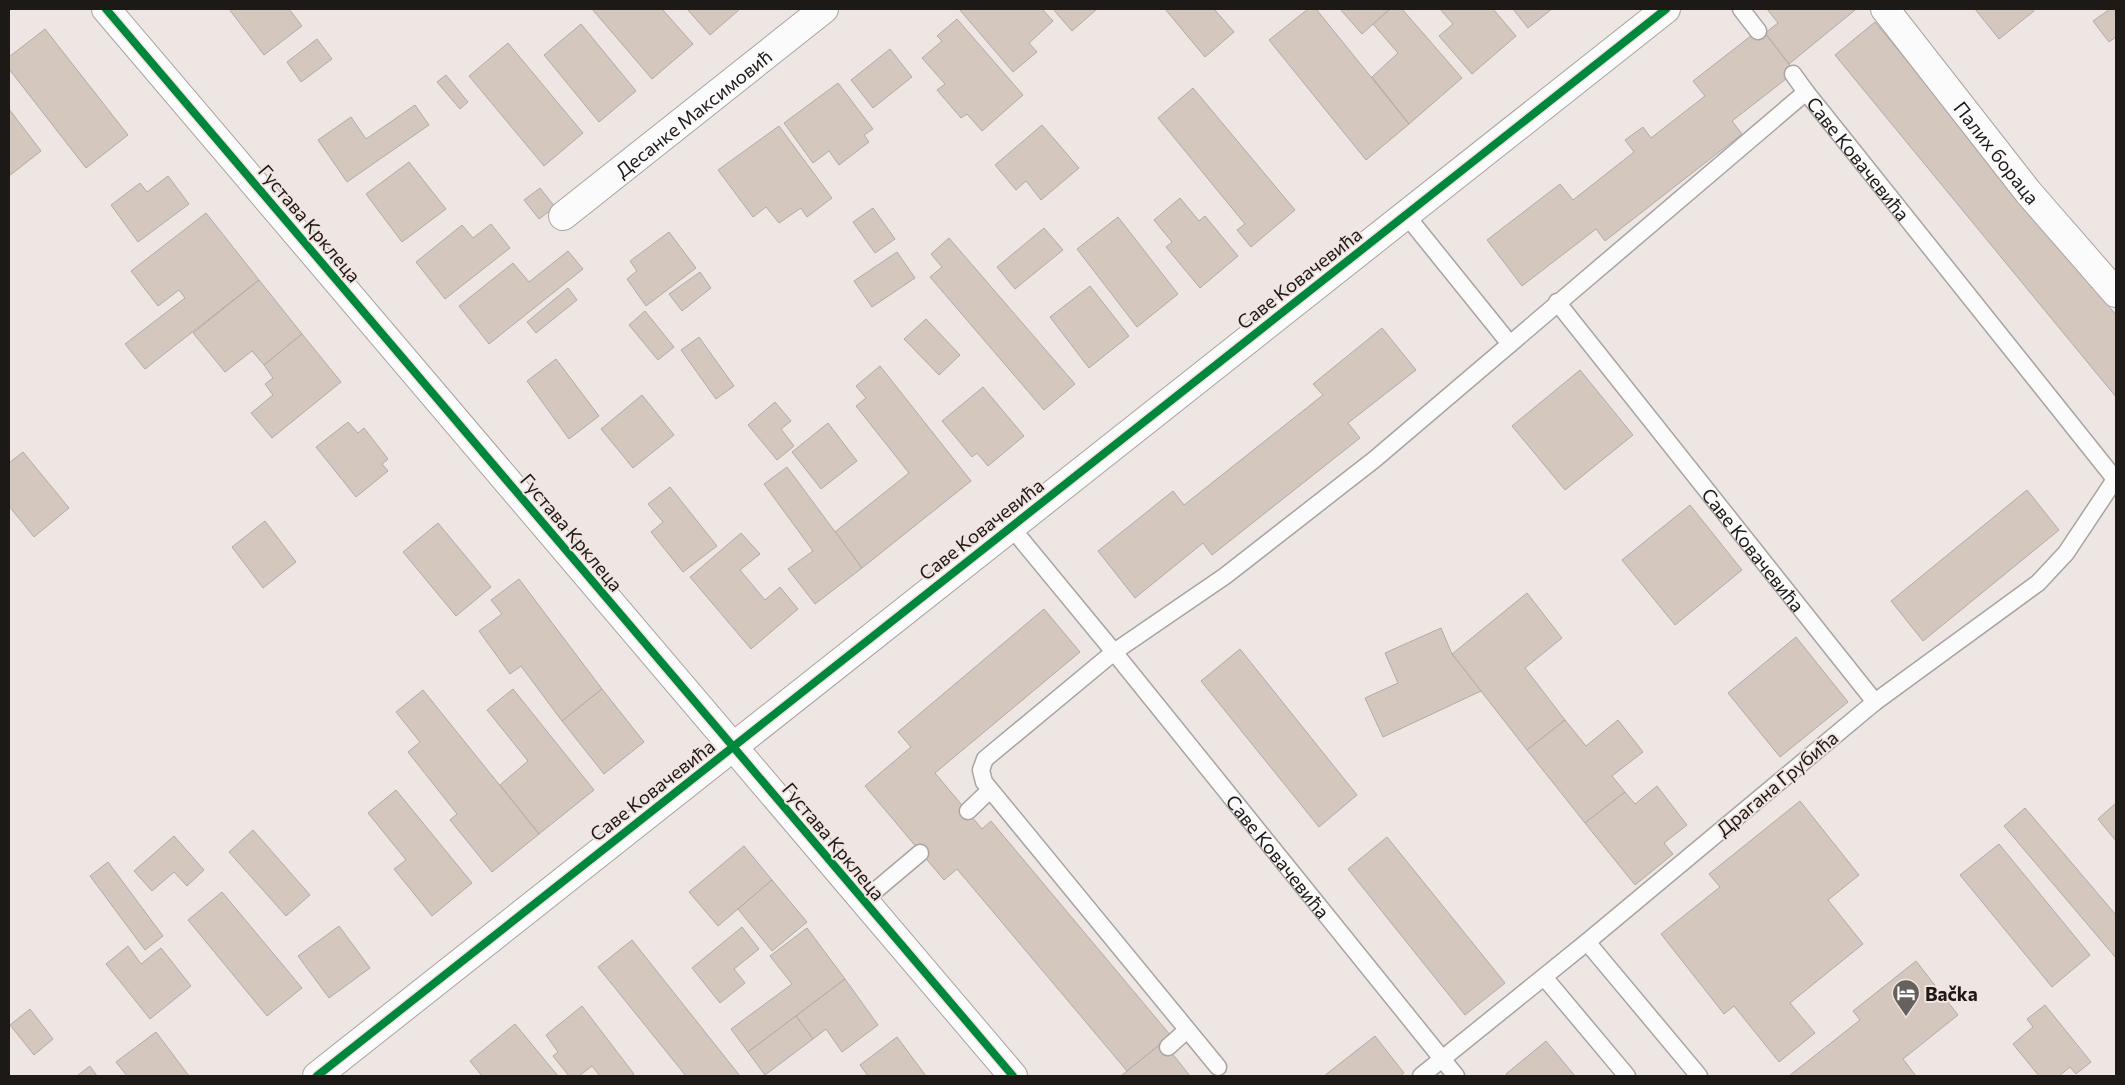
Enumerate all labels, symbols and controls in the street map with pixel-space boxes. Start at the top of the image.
street label: Десанке Максимовић [610,44,776,182]
street label: Саве Ковачевића [1802,92,1915,225]
street label: Палих бораца [1950,96,2045,209]
street label: Густава Крклеца [254,159,366,287]
street label: Саве Ковачевића [1232,222,1366,334]
street label: Густава Крклеца [516,468,628,596]
street label: Саве Ковачевића [914,473,1048,585]
street label: Саве Ковачевића [1697,483,1810,616]
street label: Драгана Грубића [1712,726,1842,840]
street label: Саве Ковачевића [585,734,719,846]
street label: Густава Крклеца [778,777,890,905]
street label: Саве Ковачевића [1222,790,1335,922]
hotel icon: Bačka [1891,978,1921,1017]
place label: Bačka [1925,982,1978,1005]

